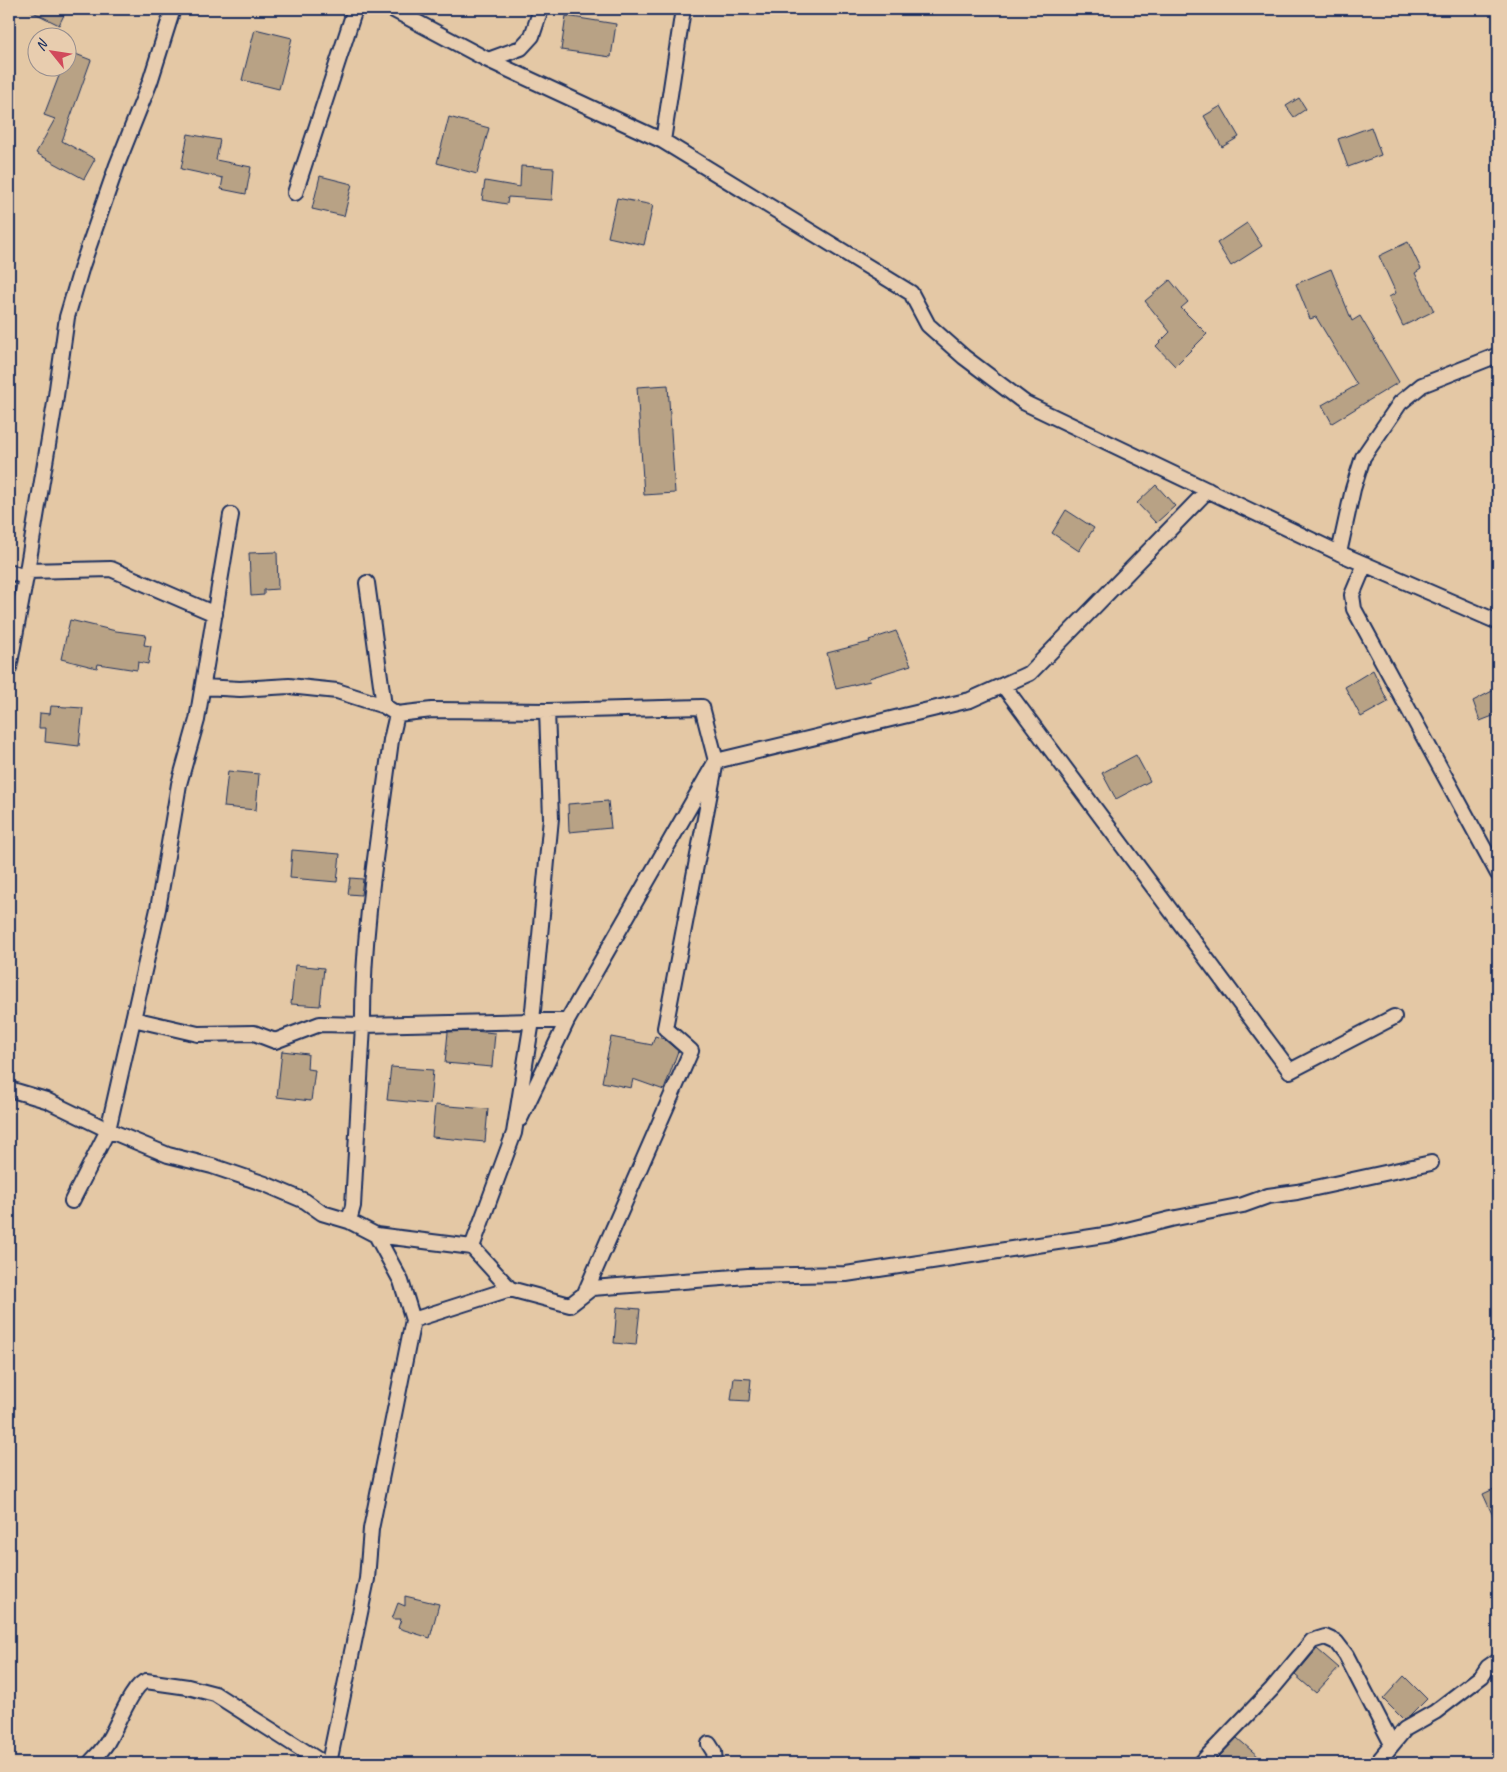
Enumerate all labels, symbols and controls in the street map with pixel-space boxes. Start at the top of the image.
north arrow [28,28,78,78]
text: N [32,36,52,54]

